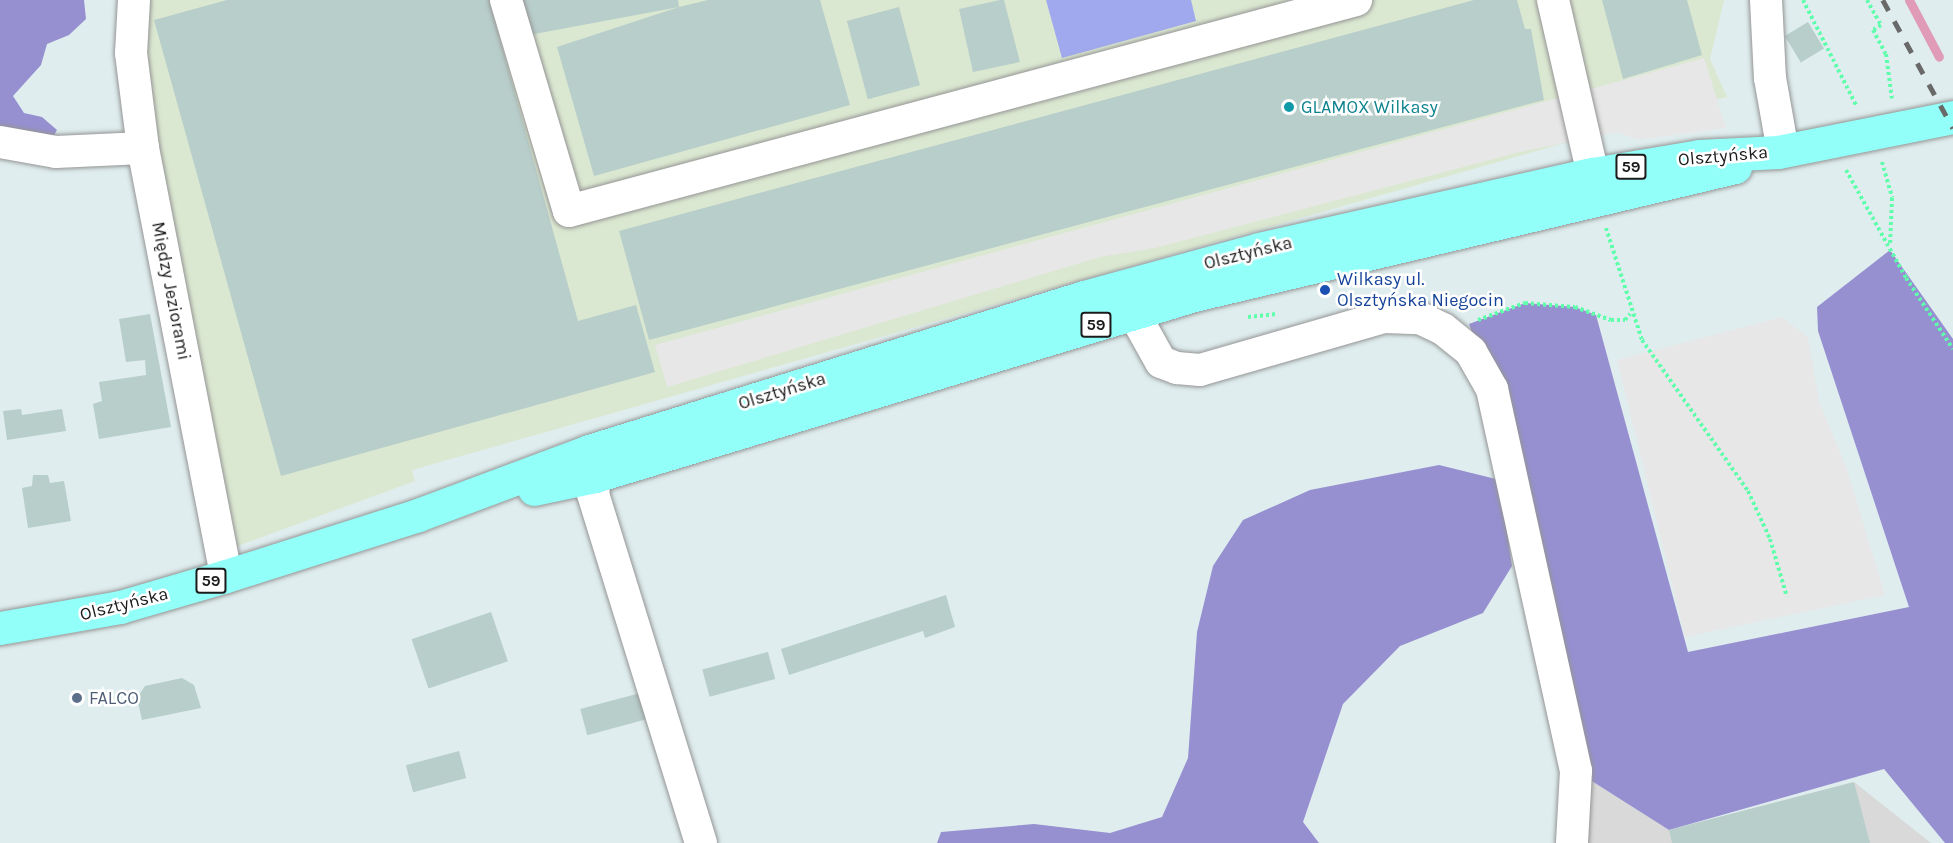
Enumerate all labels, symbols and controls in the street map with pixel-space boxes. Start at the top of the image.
place label: GLAMOX Wilkasy [1301,96,1438,118]
marker: GLAMOX Wilkasy [1282,100,1296,114]
street label: Olsztyńska [1677,141,1769,171]
road number: 59 [1614,154,1648,180]
street label: Między Jeziorami [147,220,195,362]
street label: Olsztyńska [1202,232,1294,274]
place label: Wilkasy ul. Olsztyńska Niegocin [1337,269,1504,312]
marker: Wilkasy ul. Olsztyńska Niegocin [1318,283,1332,297]
road number: 59 [1080,312,1112,338]
street label: Olsztyńska [736,367,828,415]
road number: 59 [194,568,228,594]
street label: Olsztyńska [78,583,170,625]
place label: FALCO [89,687,139,709]
marker: FALCO [70,691,84,705]

